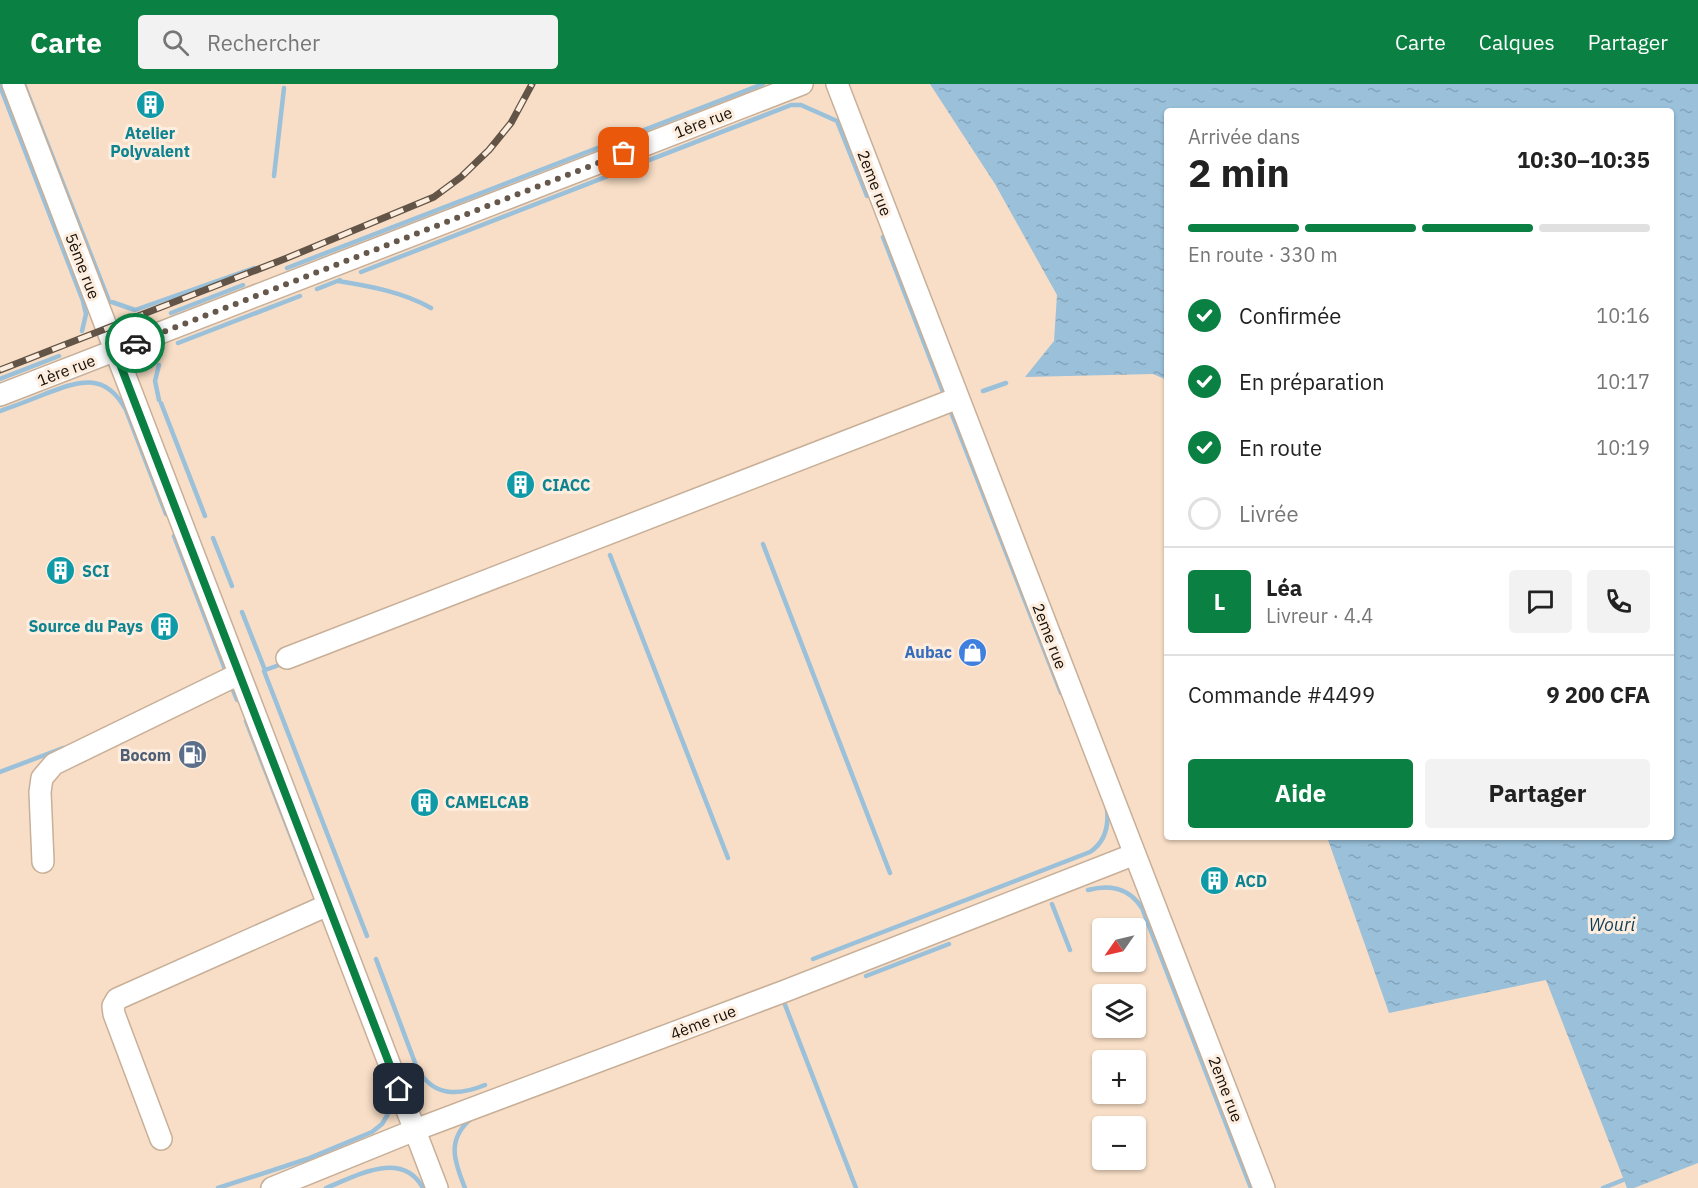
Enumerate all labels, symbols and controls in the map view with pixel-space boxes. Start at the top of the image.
search box [138,15,558,69]
text: Carte [30,24,102,61]
icon: search [159,26,192,59]
text: Rechercher [207,28,320,57]
text: Carte [1395,28,1446,56]
text: Calques [1479,28,1555,56]
text: Partager [1588,28,1668,56]
building icon: Atelier Polyvalent [134,89,166,121]
street label: 1ère rue [671,102,735,142]
place label: Atelier Polyvalent [110,123,190,161]
text: Arrivée dans [1188,123,1300,150]
pin [598,127,649,178]
icon: bag [607,136,640,169]
text: 10:30–10:35 [1517,145,1650,174]
street label: 2eme rue [853,147,897,219]
text: 2 min [1188,147,1290,198]
street label: 5ème rue [61,230,105,302]
text: En route · 330 m [1188,241,1338,268]
icon: check [1188,299,1221,332]
text: Confirmée [1239,301,1341,330]
text: 10:16 [1596,302,1650,329]
courier [105,313,165,373]
icon: car [119,327,152,360]
street label: 1ère rue [34,350,98,390]
icon: check [1188,365,1221,398]
text: En préparation [1239,367,1385,396]
text: 10:17 [1596,368,1650,395]
icon: check [1188,431,1221,464]
text: En route [1239,433,1322,462]
text: 10:19 [1596,434,1650,461]
building icon: CIACC [505,469,537,501]
place label: CIACC [542,475,590,495]
text: Livrée [1239,499,1298,528]
building icon: SCI [45,555,77,587]
place label: SCI [82,561,109,581]
button: chat [1509,570,1572,633]
button: phone [1587,570,1650,633]
text: Léa [1266,573,1302,602]
text: L [1214,587,1225,616]
street label: 2eme rue [1028,600,1072,672]
text: Livreur · 4.4 [1266,602,1373,629]
building icon: Source du Pays [148,610,180,642]
place label: Source du Pays [28,616,143,636]
shop icon: Aubac [957,636,989,668]
place label: Aubac [904,642,952,662]
text: Commande #4499 [1188,680,1375,709]
text: 9 200 CFA [1546,680,1650,709]
fuel station icon: Bocom [176,739,208,771]
place label: Bocom [120,745,171,765]
button: Aide [1188,759,1413,828]
button: Partager [1425,759,1650,828]
building icon: CAMELCAB [408,786,440,818]
place label: CAMELCAB [445,792,529,812]
building icon: ACD [1198,865,1230,897]
place label: ACD [1235,871,1267,891]
water label: Wouri [1589,913,1636,936]
north arrow [1092,918,1146,972]
map controls [1092,918,1146,1170]
button: layers [1092,984,1146,1038]
street label: 4ème rue [667,1000,739,1044]
button: + [1092,1050,1146,1104]
street label: 2eme rue [1204,1053,1248,1125]
pin [373,1063,424,1114]
icon: home [382,1072,415,1105]
button: − [1092,1116,1146,1170]

